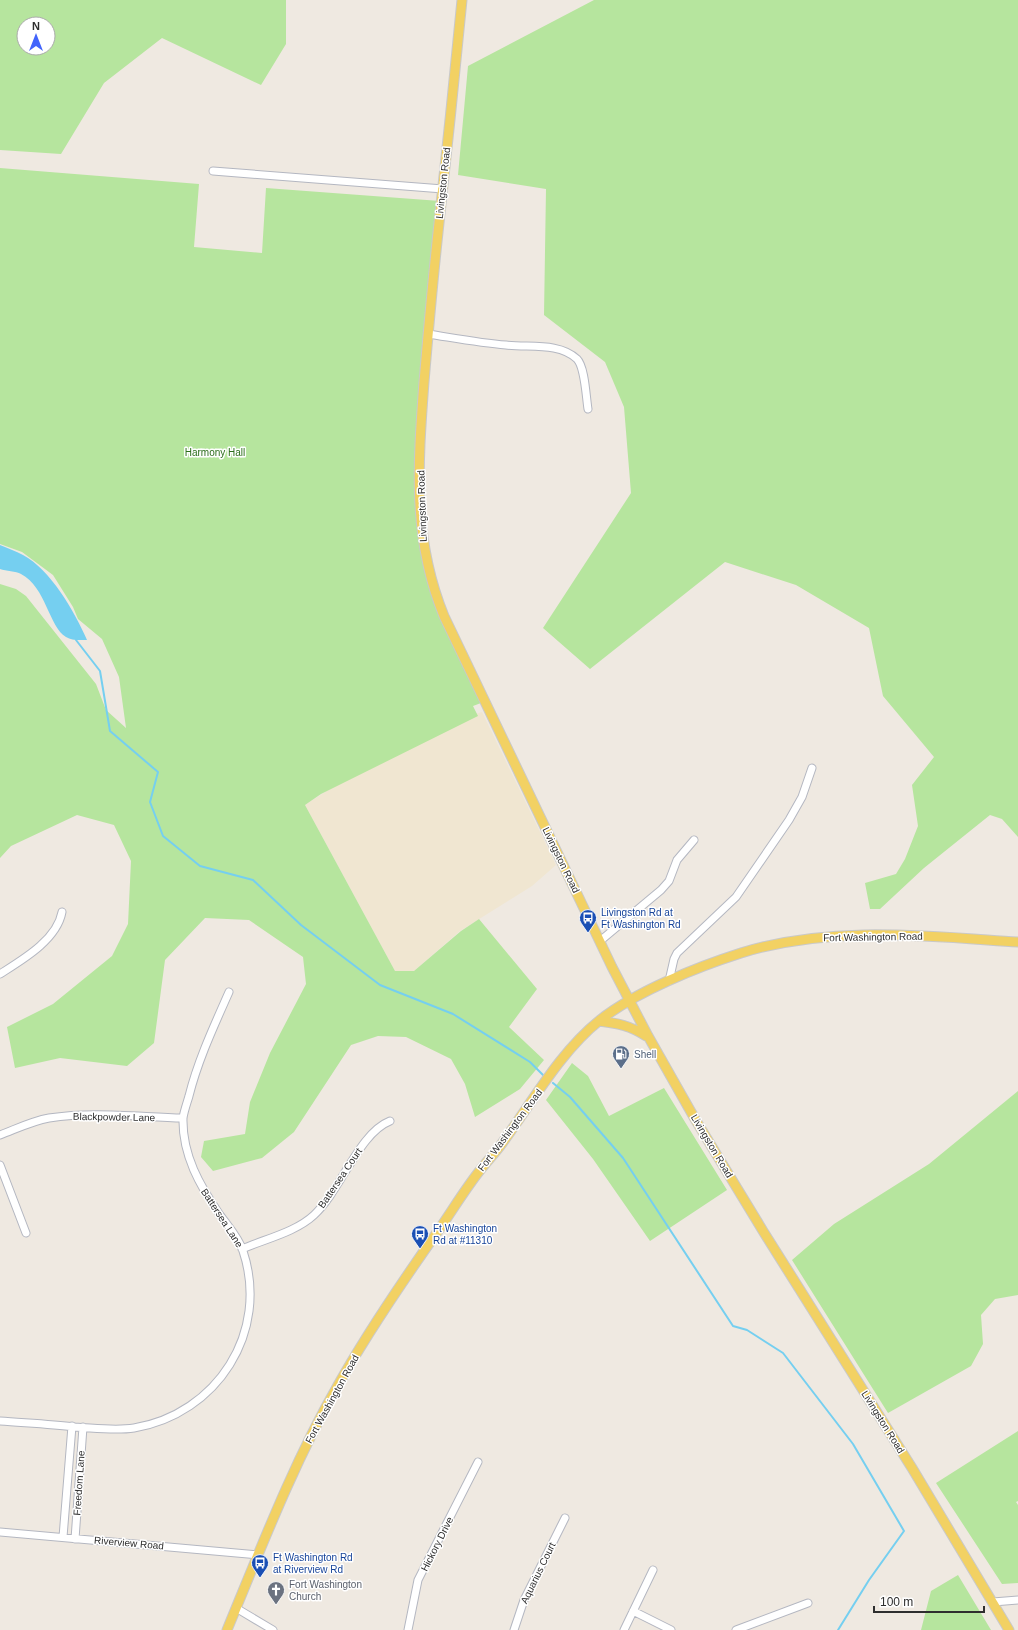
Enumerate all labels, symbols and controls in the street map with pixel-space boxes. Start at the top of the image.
north arrow [16,16,56,56]
text: N [32,20,40,32]
street label: Livingston Road [434,147,452,219]
park label: Harmony Hall [185,447,245,458]
street label: Livingston Road [415,470,429,542]
street label: Livingston Road [540,825,582,895]
place label: Livingston Rd at Ft Washington Rd [601,907,681,930]
bus stop icon: Livingston Rd at Ft Washington Rd [578,908,598,933]
street label: Fort Washington Road [823,931,923,943]
fuel station icon: Shell [611,1044,631,1069]
place label: Shell [634,1049,656,1060]
street label: Fort Washington Road [476,1087,544,1173]
street label: Blackpowder Lane [73,1111,156,1123]
street label: Livingston Road [689,1112,735,1180]
street label: Battersea Court [316,1146,364,1210]
street label: Battersea Lane [199,1187,245,1250]
place label: Ft Washington Rd at #11310 [433,1223,497,1246]
bus stop icon: Ft Washington Rd at #11310 [410,1224,430,1249]
street label: Fort Washington Road [303,1353,361,1445]
street label: Livingston Road [859,1389,907,1455]
street label: Freedom Lane [71,1450,87,1516]
street label: Hickory Drive [419,1515,456,1573]
street label: Riverview Road [94,1534,164,1552]
street label: Aquarius Court [518,1540,558,1605]
place label: Ft Washington Rd at Riverview Rd [273,1552,353,1575]
bus stop icon: Ft Washington Rd at Riverview Rd [250,1553,270,1578]
place label: Fort Washington Church [289,1579,362,1602]
church icon: Fort Washington Church [266,1580,286,1605]
scale bar [874,1588,984,1614]
text: 100 m [880,1595,913,1609]

